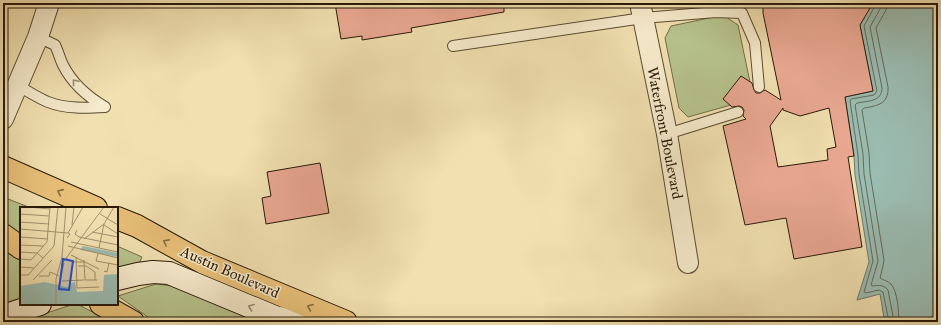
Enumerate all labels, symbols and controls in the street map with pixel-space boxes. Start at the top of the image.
street label: Waterfront Boulevard [643,65,687,201]
one-way arrow [73,80,80,87]
one-way arrow [57,189,64,197]
inset map [20,207,118,305]
one-way arrow [163,239,170,247]
street label: Austin Boulevard [177,242,283,302]
one-way arrow [247,304,255,312]
one-way arrow [307,304,314,312]

